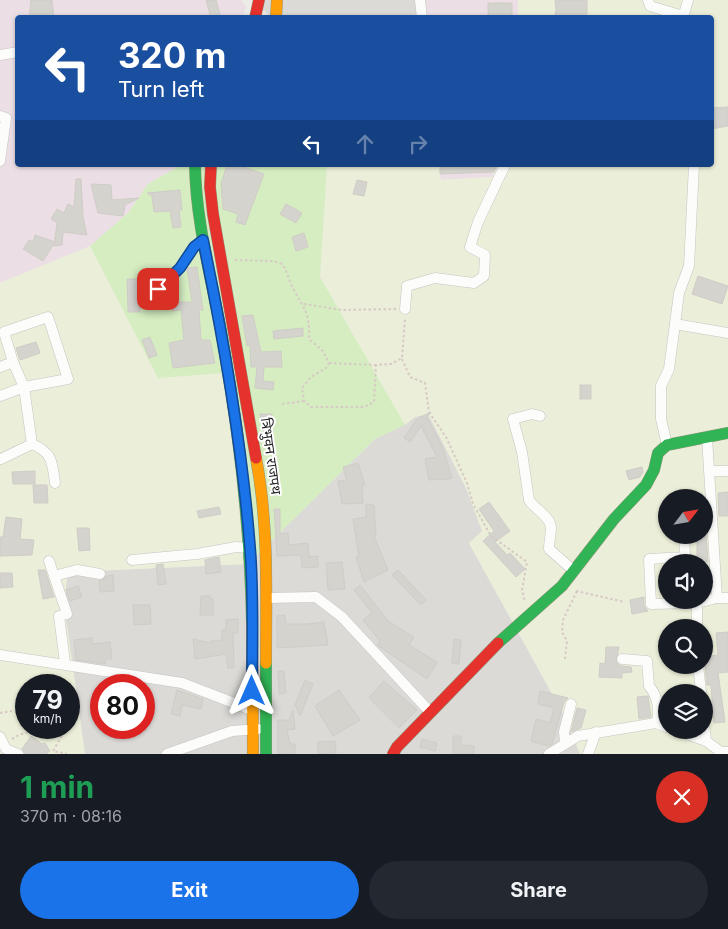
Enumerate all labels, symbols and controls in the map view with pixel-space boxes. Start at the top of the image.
text: 320 m [118,34,226,76]
icon: left [35,35,100,100]
text: Turn left [118,76,204,102]
icon: left [298,130,326,158]
icon: ahead [351,130,379,158]
icon: right [404,130,432,158]
pin [137,268,179,310]
icon: arrive [144,275,172,303]
street label: त्रिभुवन राजपथ [256,416,285,497]
north arrow [658,489,712,544]
map controls [658,489,713,739]
button: sound [658,554,713,609]
button: search [658,619,713,674]
position arrow [225,664,277,716]
speed limit sign: 80 [90,674,155,739]
button: layers [658,684,713,739]
text: 79 [32,685,63,715]
text: km/h [33,711,62,726]
text: 1 min [20,769,94,805]
button: close [656,771,708,823]
text: 370 m · 08:16 [20,806,122,826]
button: Exit [20,861,359,919]
button: Share [369,861,708,919]

